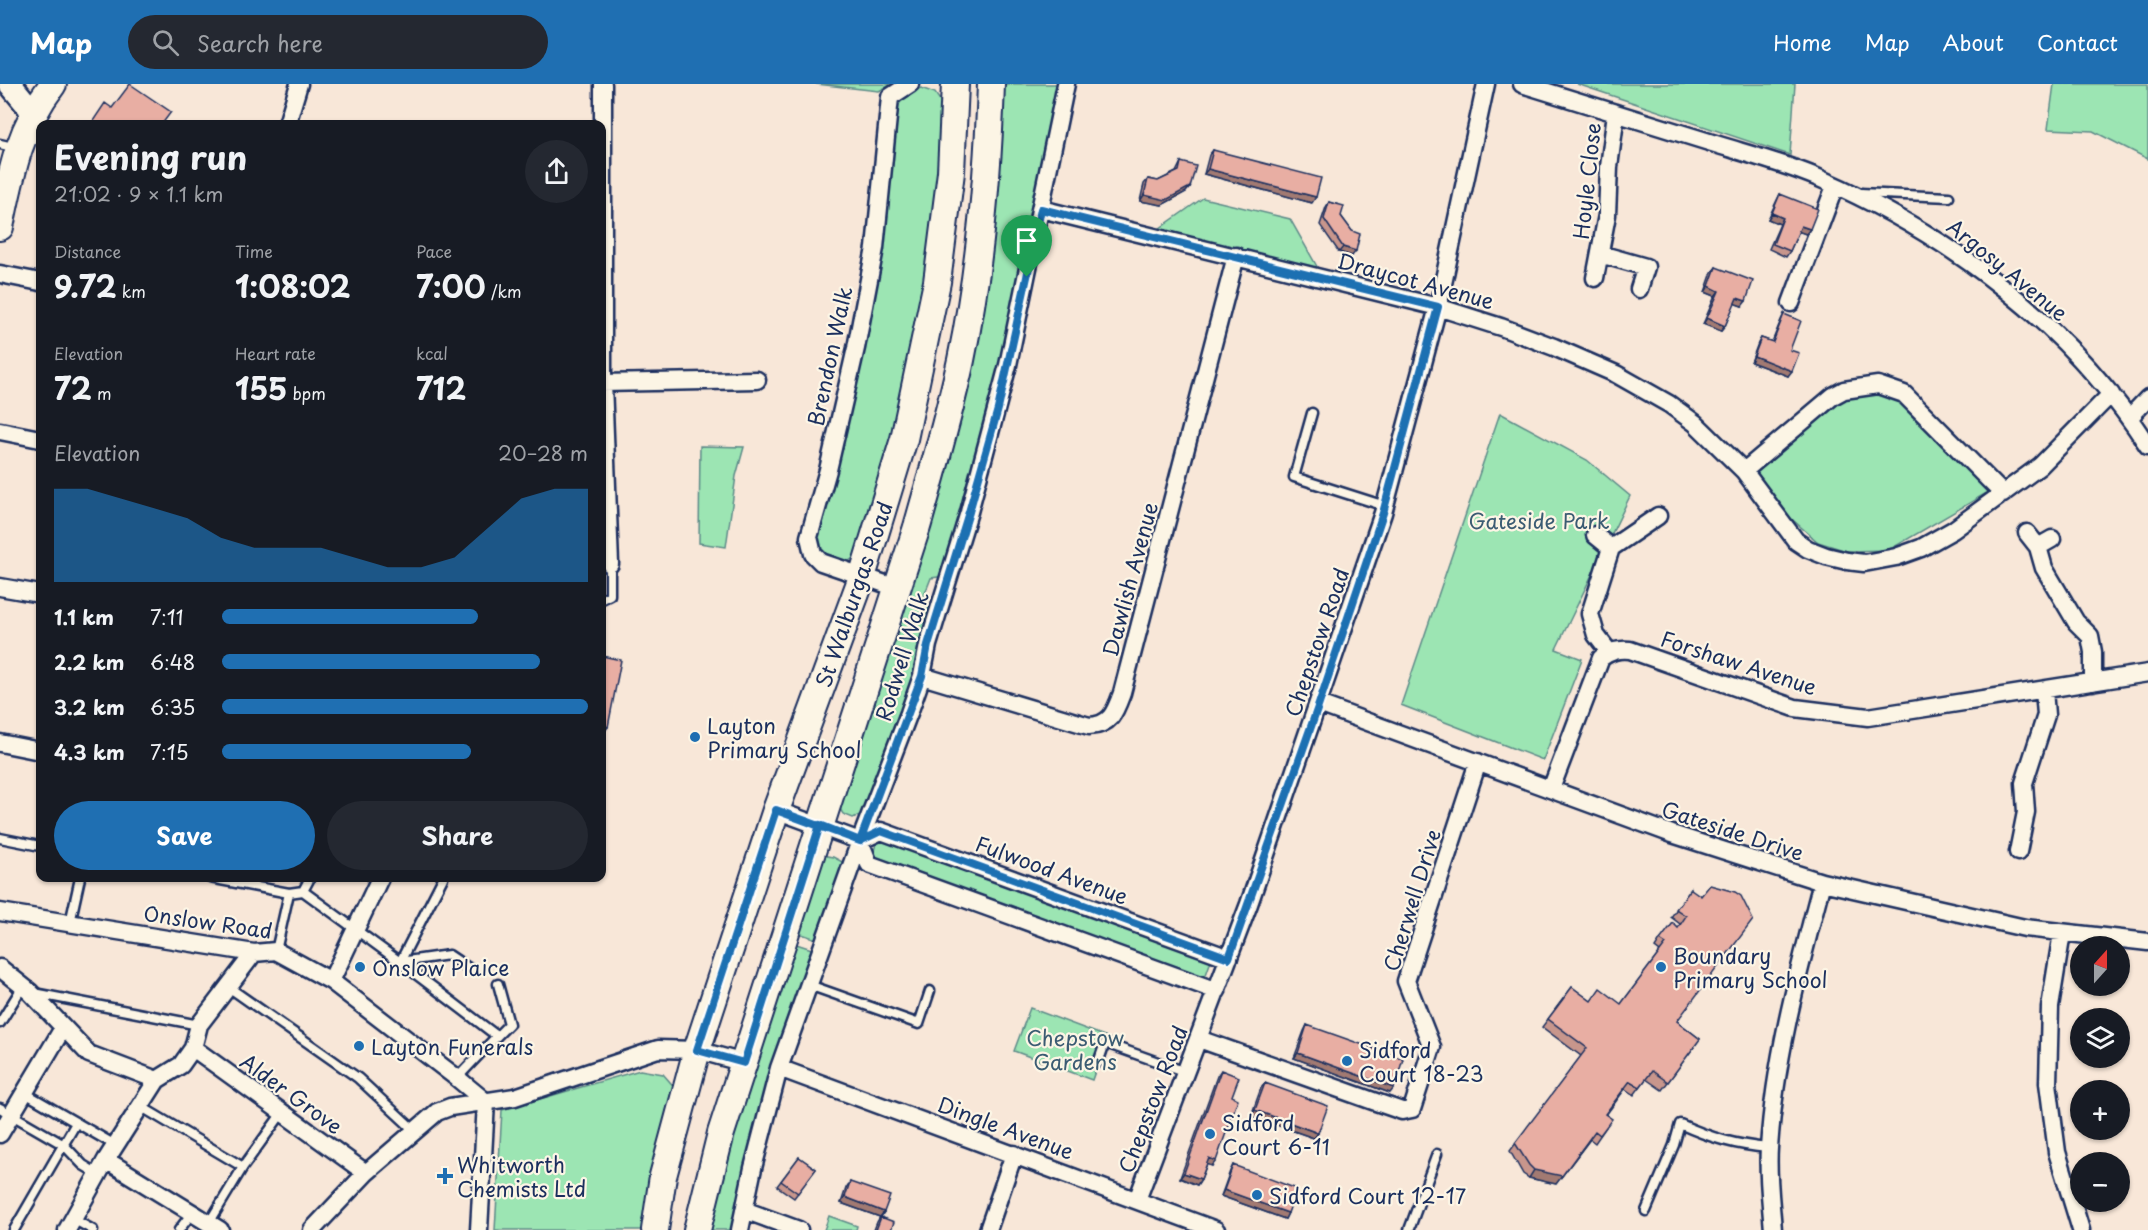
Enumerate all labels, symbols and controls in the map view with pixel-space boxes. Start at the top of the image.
search box [128,15,548,69]
text: Map [30,21,92,64]
icon: search [149,26,182,59]
text: Search here [197,26,323,59]
text: Home [1773,26,1832,58]
text: Map [1865,26,1910,58]
text: About [1943,26,2004,58]
text: Contact [2037,26,2118,58]
street label: Hoyle Close [1564,121,1608,241]
text: Evening run [54,131,247,181]
button: share [525,140,588,203]
text: 21:02 · 9 × 1.1 km [54,179,223,209]
street label: Argosy Avenue [1941,210,2075,328]
pin [1001,215,1052,277]
icon: arrive [1010,224,1043,257]
text: Distance [54,239,121,263]
text: Time [235,239,273,263]
text: Pace [416,239,452,263]
street label: Draycot Avenue [1334,244,1498,316]
text: 9.72 [54,263,117,308]
text: 1:08:02 [235,263,350,308]
text: 7:00 [416,263,486,308]
text: km [117,279,146,303]
text: /km [486,279,522,303]
street label: Brendon Walk [799,283,859,429]
text: Elevation [54,341,123,365]
text: Heart rate [235,341,316,365]
text: kcal [416,341,448,365]
text: 72 [54,365,92,410]
text: 155 [235,365,287,410]
text: 712 [416,365,466,410]
text: m [92,381,112,405]
text: bpm [287,381,326,405]
text: Elevation [54,438,140,468]
text: 20–28 m [498,438,588,468]
street label: St Walburgas Road [806,497,900,691]
street label: Dawlish Avenue [1093,498,1165,660]
park label: Gateside Park [1469,504,1610,536]
street label: Chepstow Road [1276,563,1356,721]
street label: Rodwell Walk [866,587,936,725]
text: 1.1 km [54,602,114,632]
text: 7:11 [150,602,184,632]
street label: Forshaw Avenue [1657,622,1821,702]
text: 2.2 km [54,647,124,677]
text: 6:48 [150,647,195,677]
text: 3.2 km [54,692,125,722]
text: 6:35 [150,692,195,722]
place label: Layton Primary School [707,709,862,765]
marker: Layton Primary School [688,730,702,744]
text: 4.3 km [54,737,125,767]
text: 7:15 [150,737,189,767]
street label: Gateside Drive [1658,792,1808,868]
button: Save [54,801,315,870]
button: Share [327,801,588,870]
street label: Cherwell Drive [1374,825,1448,975]
street label: Fulwood Avenue [971,827,1133,911]
street label: Onslow Road [141,896,275,946]
north arrow [2070,936,2130,996]
map controls [2070,936,2130,1212]
place label: Boundary Primary School [1673,939,1828,995]
place label: Onslow Plaice [372,951,510,983]
marker: Onslow Plaice [353,960,367,974]
marker: Boundary Primary School [1654,960,1668,974]
button: layers [2070,1008,2130,1068]
park label: Chepstow Gardens [1026,1021,1124,1077]
street label: Chepstow Road [1109,1021,1195,1177]
place label: Layton Funerals [371,1030,533,1062]
place label: Sidford Court 18-23 [1359,1033,1484,1089]
marker: Layton Funerals [352,1039,366,1053]
street label: Alder Grove [234,1045,350,1141]
marker: Sidford Court 18-23 [1340,1054,1354,1068]
button: + [2070,1080,2130,1140]
street label: Dingle Avenue [934,1088,1078,1166]
place label: Sidford Court 6-11 [1222,1106,1330,1162]
marker: Sidford Court 6-11 [1203,1127,1217,1141]
place label: Whitworth Chemists Ltd [457,1148,586,1204]
button: − [2070,1152,2130,1212]
marker: Whitworth Chemists Ltd [438,1169,452,1183]
place label: Sidford Court 12-17 [1269,1179,1466,1211]
marker: Sidford Court 12-17 [1250,1188,1264,1202]

